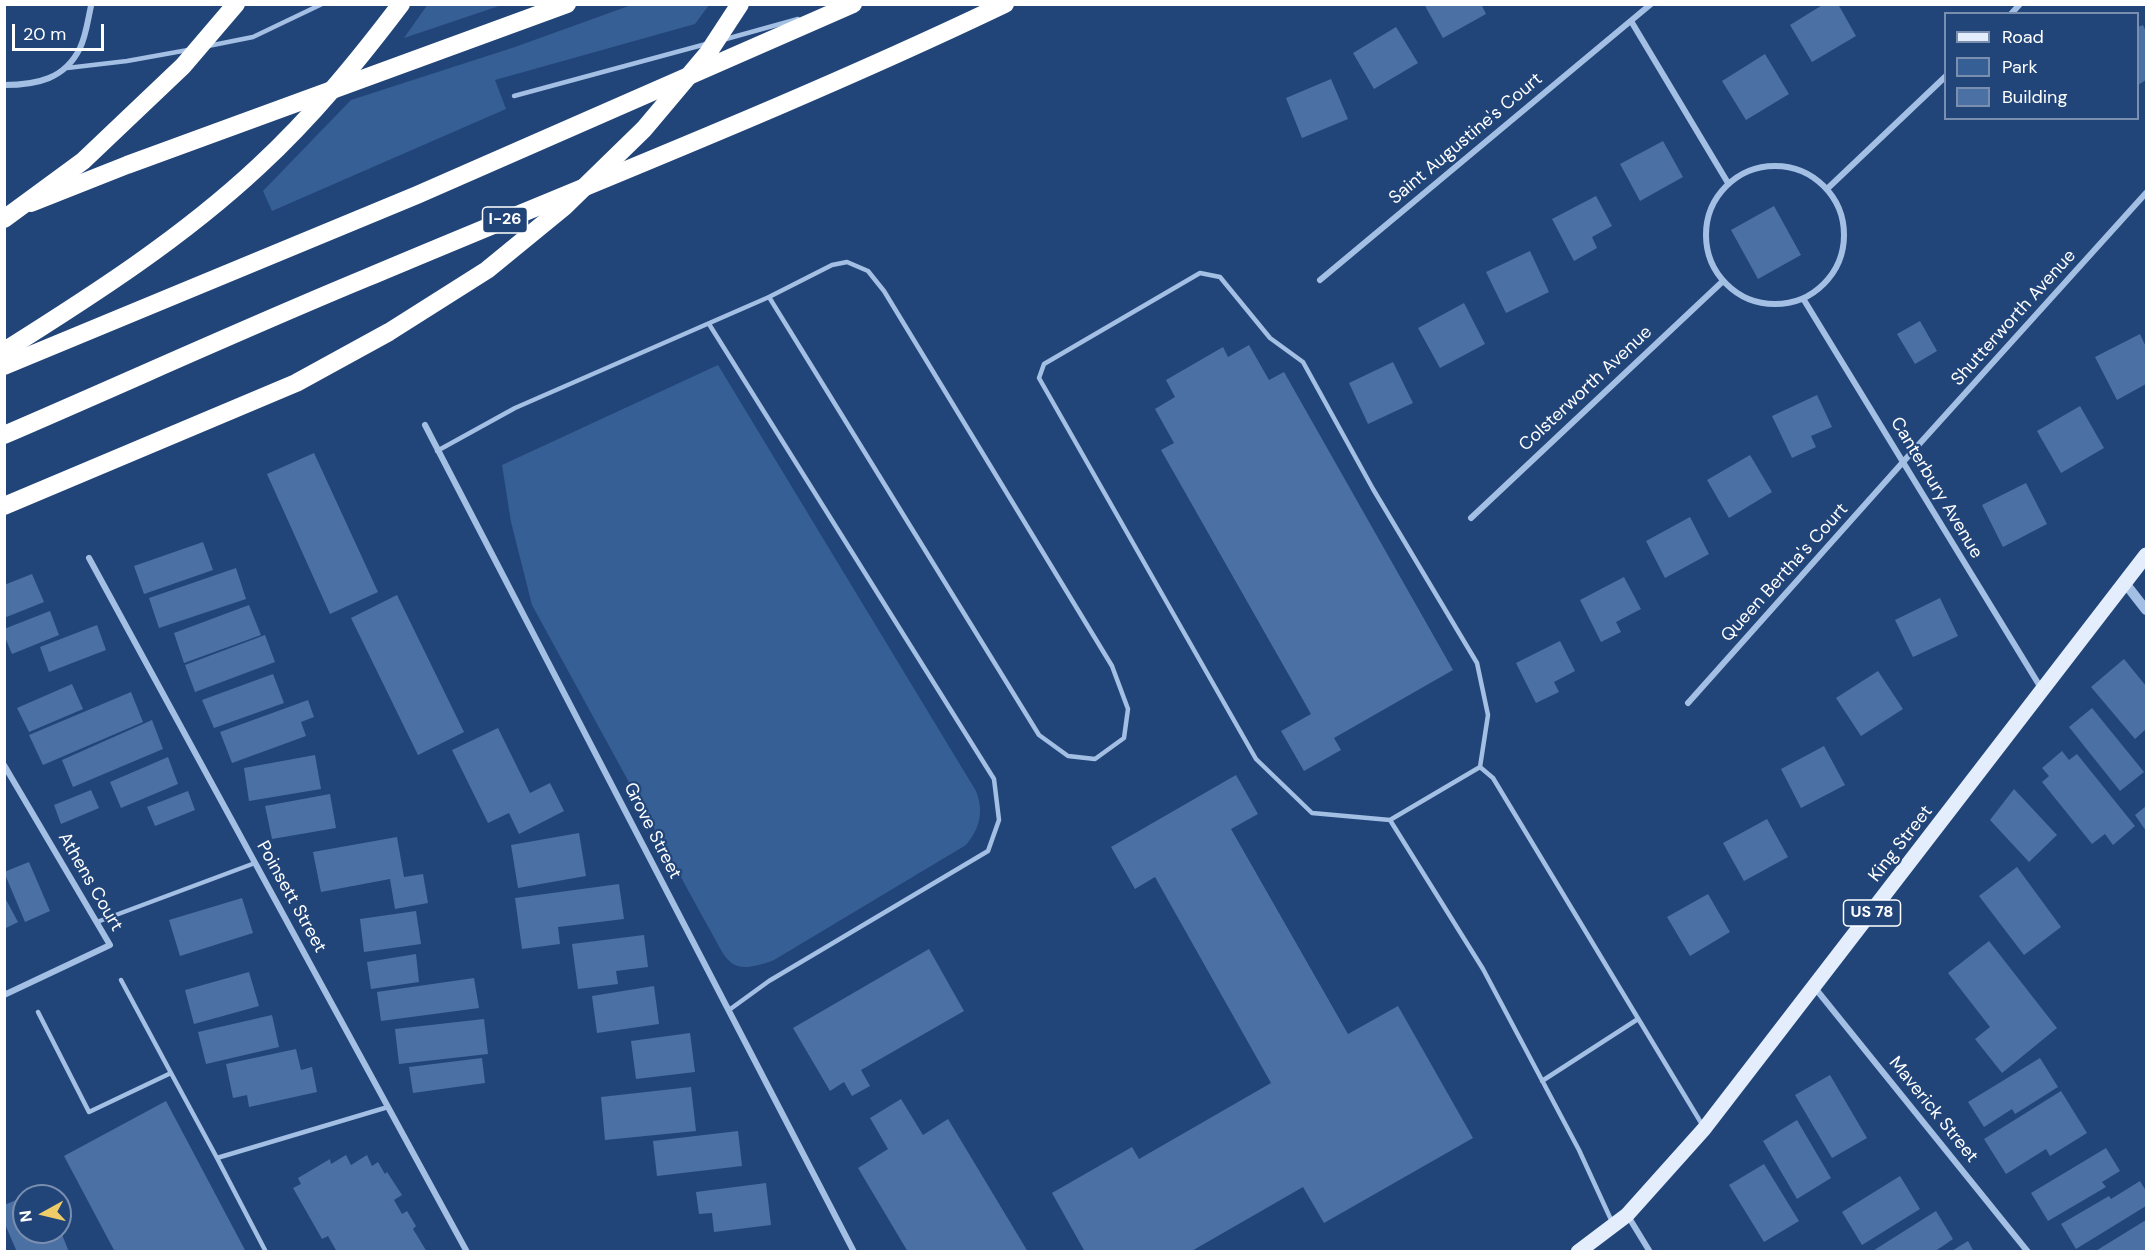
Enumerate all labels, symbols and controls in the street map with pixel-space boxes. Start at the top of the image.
scale bar [15,12,106,50]
legend [1944,12,2139,120]
text: 20 m [23,22,66,46]
text: Road [2002,25,2044,49]
text: Park [2002,55,2038,79]
street label: Saint Augustine's Court [1385,69,1547,209]
text: Building [2002,85,2067,109]
road number: I-26 [482,207,528,233]
street label: Shutterworth Avenue [1947,245,2081,391]
street label: Colsterworth Avenue [1515,322,1657,456]
street label: Canterbury Avenue [1885,413,1987,563]
street label: Queen Bertha's Court [1717,499,1853,647]
street label: Grove Street [618,779,686,883]
street label: King Street [1864,801,1938,887]
street label: Athens Court [53,829,127,935]
street label: Poinsett Street [251,837,331,957]
road number: US 78 [1844,900,1900,926]
street label: Maverick Street [1884,1053,1982,1167]
north arrow [12,1184,72,1244]
text: N [14,1209,37,1224]

